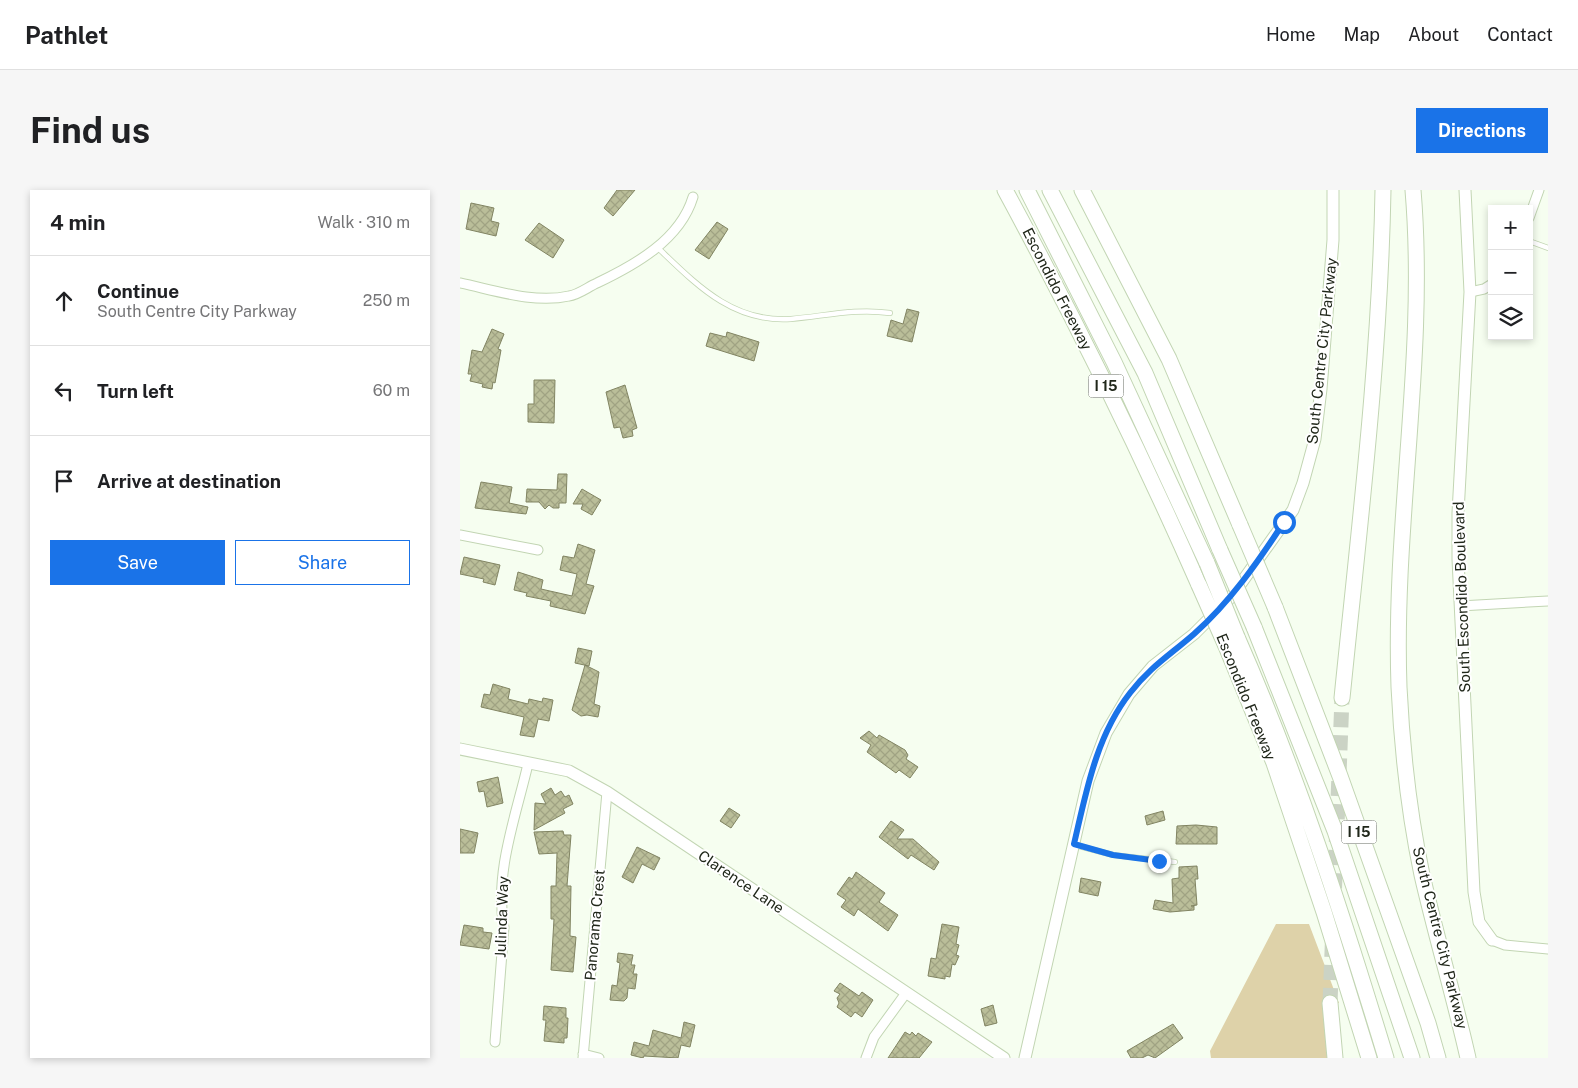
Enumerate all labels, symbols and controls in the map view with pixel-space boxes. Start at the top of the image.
text: Pathlet [25,21,108,49]
text: Home [1266,24,1316,45]
text: Map [1344,24,1380,45]
text: About [1408,24,1459,45]
text: Contact [1487,24,1553,45]
button: Directions [1416,108,1548,153]
text: Find us [30,110,150,151]
map controls [1488,205,1533,340]
button: + [1488,205,1533,250]
text: 4 min [50,210,105,235]
text: Walk · 310 m [317,213,410,232]
street label: Escondido Freeway [1019,225,1096,353]
button: − [1488,250,1533,295]
street label: South Centre City Parkway [1303,257,1340,445]
text: Continue [97,280,179,302]
icon: ahead [50,287,78,315]
text: 250 m [363,291,410,310]
button: layers [1488,295,1533,340]
text: South Centre City Parkway [97,302,297,321]
road number: I 15 [1088,375,1124,398]
icon: left [50,377,78,405]
text: Turn left [97,380,174,402]
text: 60 m [373,381,410,400]
icon: arrive [50,467,78,495]
text: Arrive at destination [97,470,281,492]
street label: South Escondido Boulevard [1450,501,1473,693]
route start [1273,511,1296,534]
button: Save [50,540,225,585]
button: Share [235,540,410,585]
street label: Escondido Freeway [1213,631,1280,763]
road number: I 15 [1342,820,1376,844]
street label: South Centre City Parkway [1410,845,1471,1031]
street label: Clarence Lane [695,847,787,917]
route end [1148,850,1171,873]
street label: Panorama Crest [581,869,608,981]
street label: Julinda Way [492,876,511,958]

